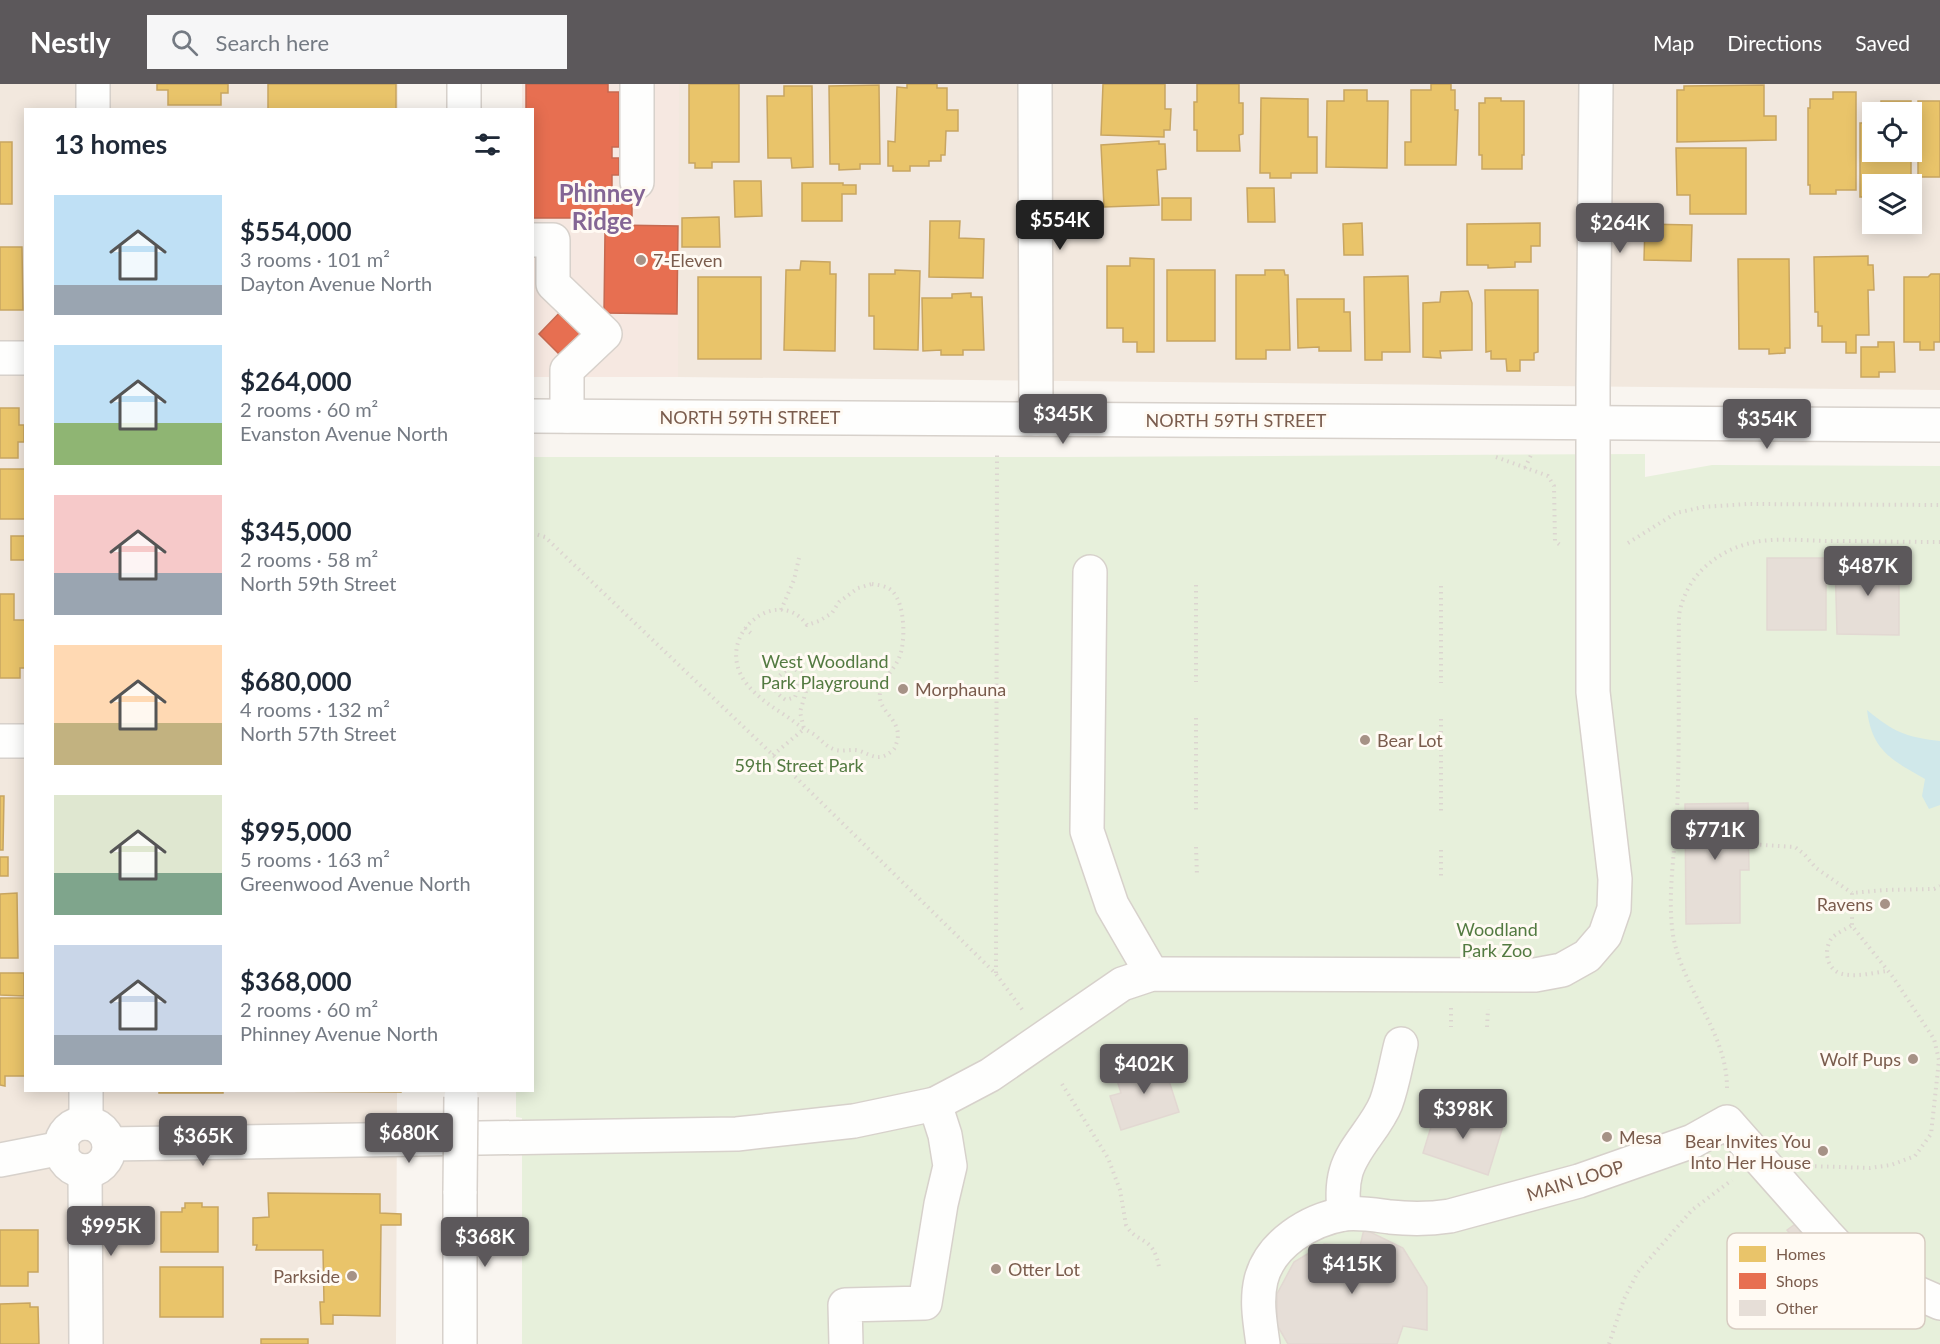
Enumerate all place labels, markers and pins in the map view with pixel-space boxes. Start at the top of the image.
pin: $554K [1018,200,1102,251]
pin: $264K [1578,203,1662,254]
place label: 7-Eleven [653,249,723,271]
marker: 7-Eleven [634,253,648,267]
pin: $345K [1021,394,1105,445]
pin: $354K [1725,399,1809,450]
pin: $487K [1826,546,1910,597]
place label: Morphauna [915,678,1006,700]
marker: Morphauna [896,682,910,696]
place label: Bear Lot [1377,729,1443,751]
marker: Bear Lot [1358,733,1372,747]
pin: $771K [1673,810,1757,861]
place label: Ravens [1817,893,1873,915]
marker: Ravens [1878,897,1892,911]
pin: $402K [1102,1044,1186,1095]
place label: Wolf Pups [1820,1048,1901,1070]
marker: Wolf Pups [1906,1052,1920,1066]
pin: $398K [1421,1089,1505,1140]
pin: $680K [367,1113,451,1164]
pin: $365K [161,1116,245,1167]
place label: Mesa [1619,1126,1662,1148]
marker: Mesa [1600,1130,1614,1144]
place label: Bear Invites You Into Her House [1685,1130,1811,1173]
marker: Bear Invites You Into Her House [1816,1144,1830,1158]
pin: $995K [69,1206,153,1257]
pin: $368K [443,1217,527,1268]
pin: $415K [1310,1244,1394,1295]
place label: Otter Lot [1008,1258,1081,1280]
marker: Otter Lot [989,1262,1003,1276]
place label: Parkside [273,1265,340,1287]
marker: Parkside [345,1269,359,1283]

